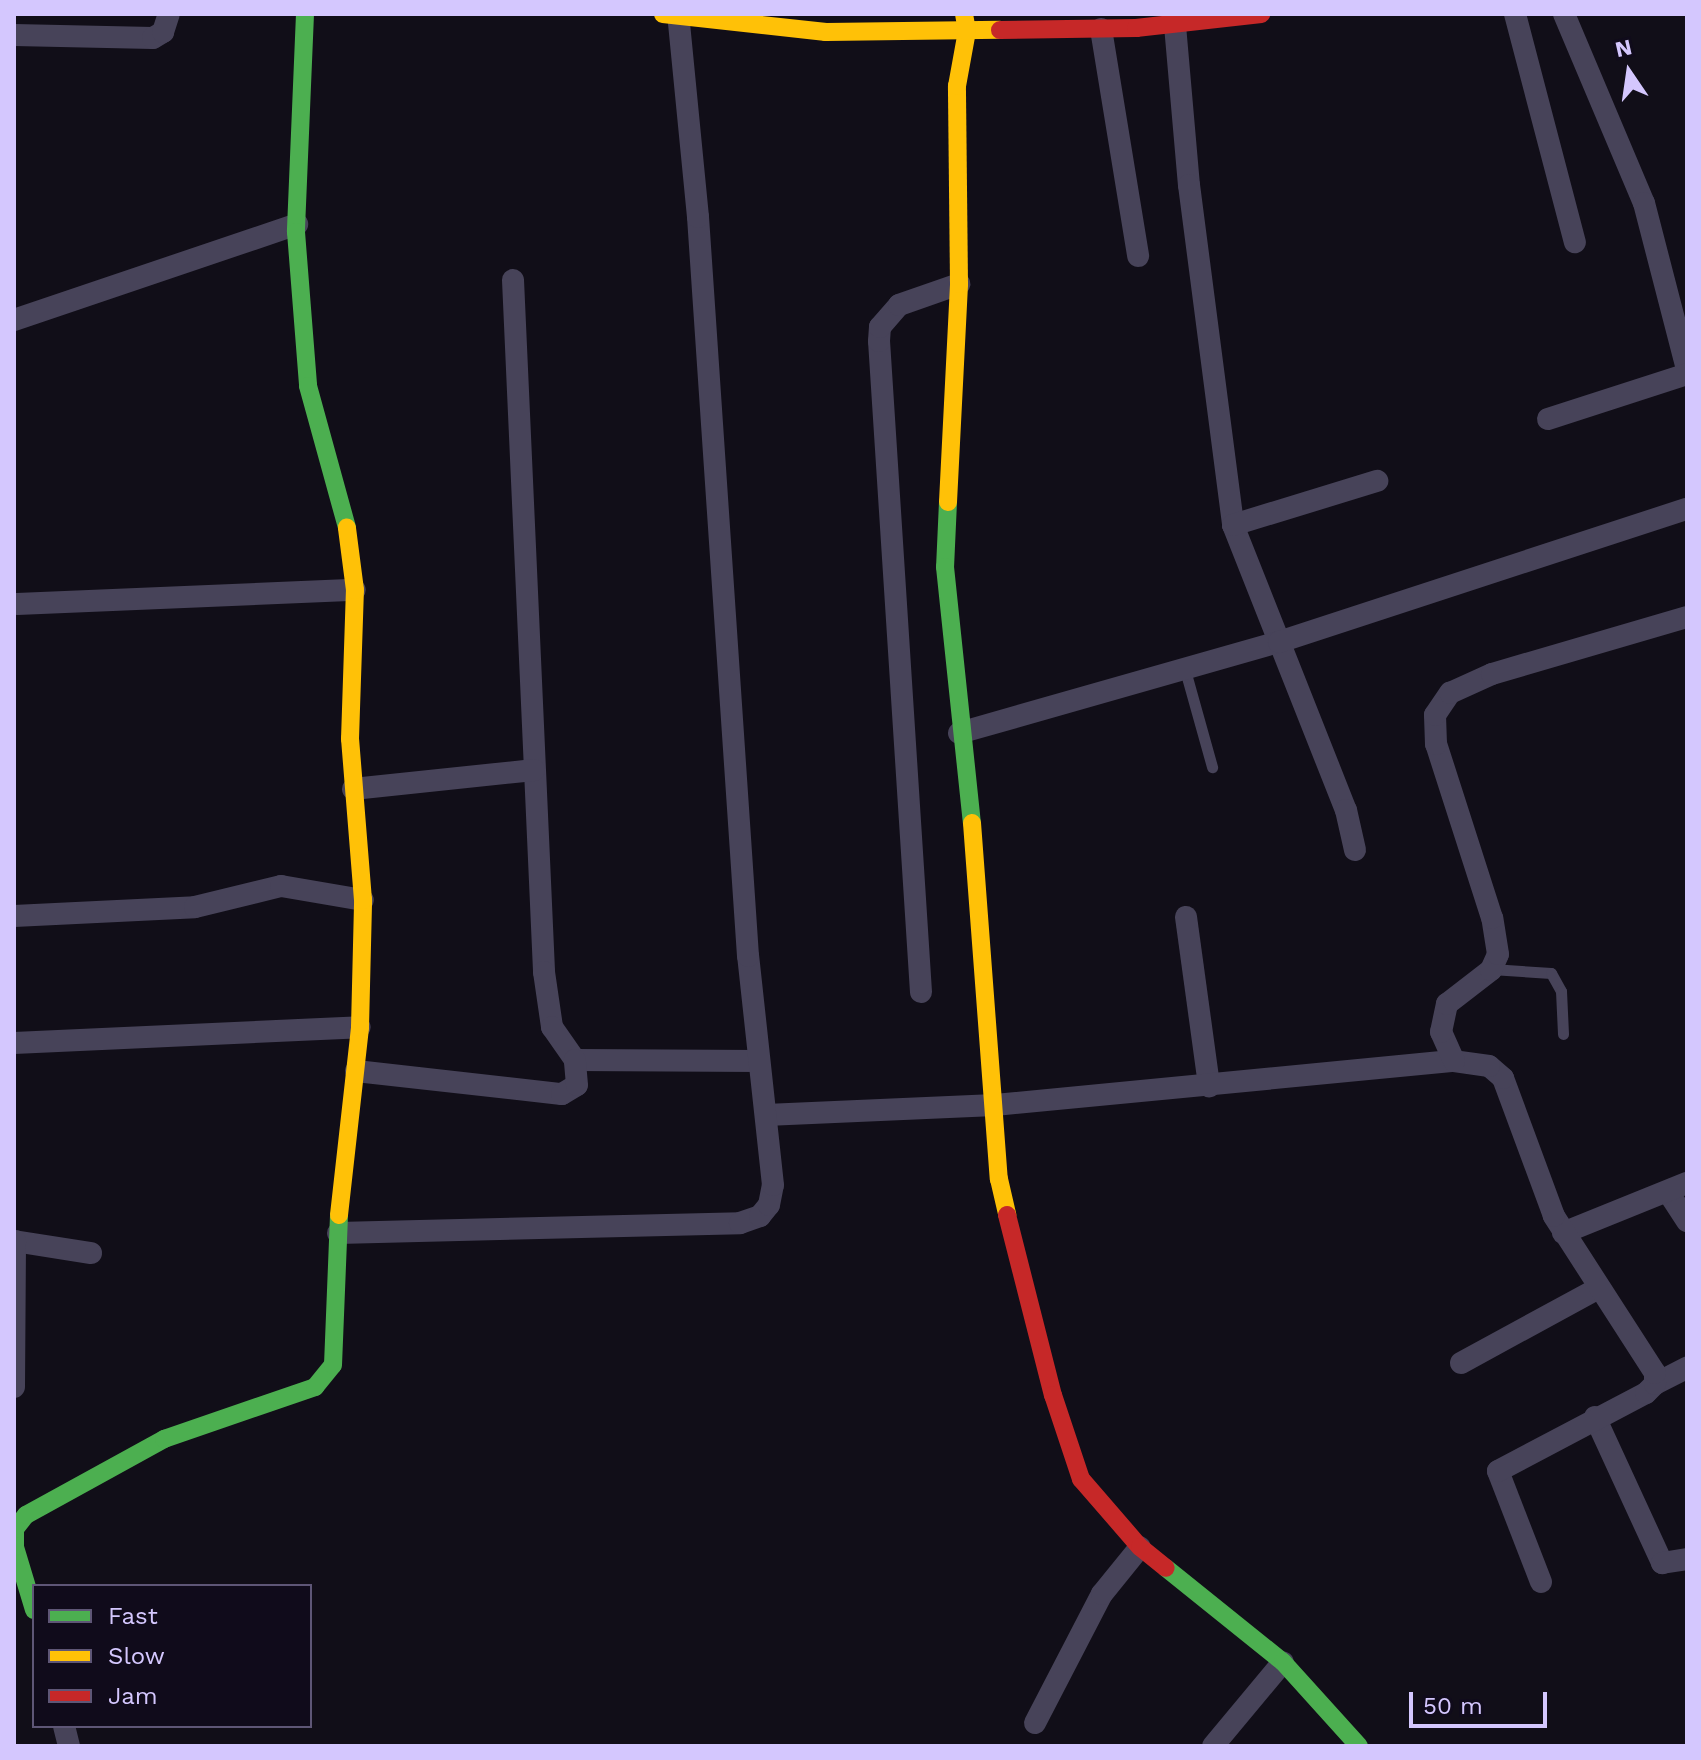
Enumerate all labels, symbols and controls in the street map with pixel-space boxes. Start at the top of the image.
north arrow [1589,32,1669,112]
text: N [1613,34,1634,62]
legend [32,1584,312,1728]
text: Fast [108,1602,158,1630]
text: Slow [108,1642,165,1670]
scale bar [1413,1676,1551,1726]
text: Jam [108,1682,158,1710]
text: 50 m [1423,1692,1483,1720]

